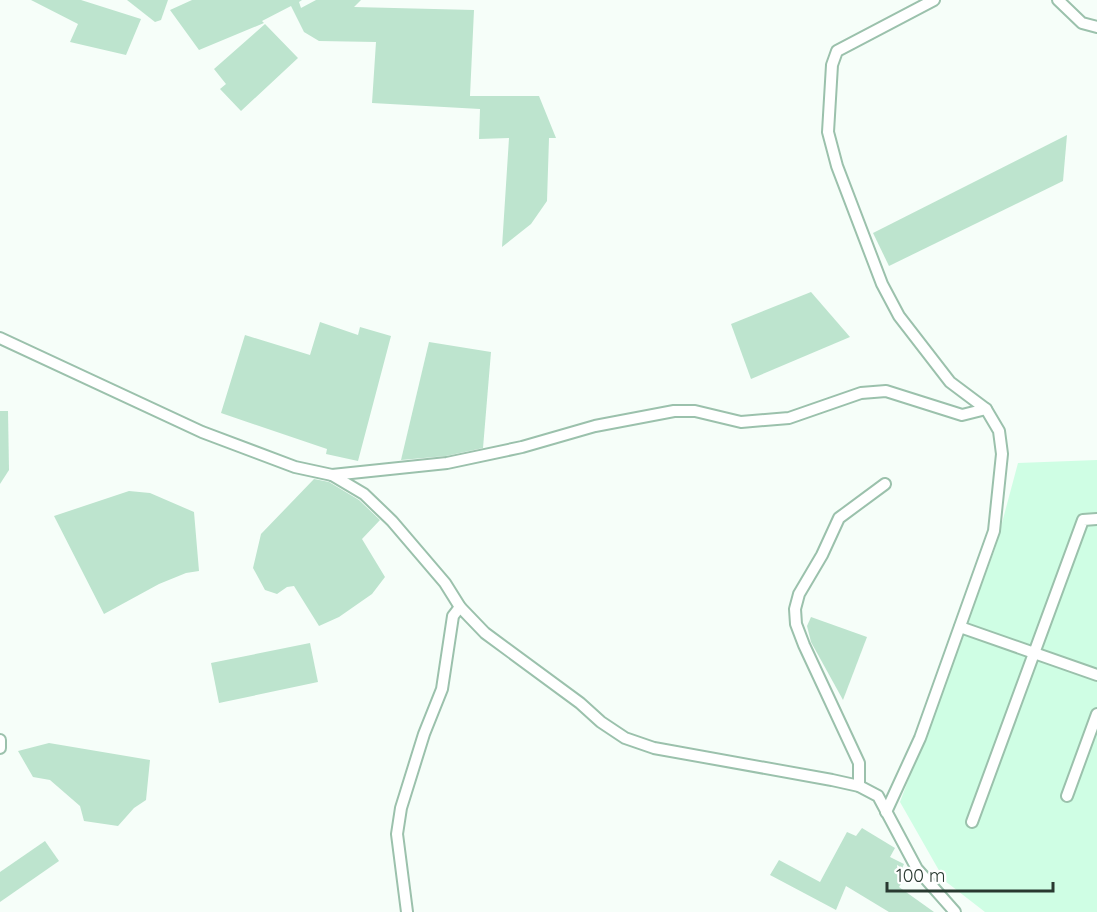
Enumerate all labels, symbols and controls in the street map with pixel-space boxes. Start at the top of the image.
scale bar [887,855,1054,893]
text: 100 m [896,864,945,887]

